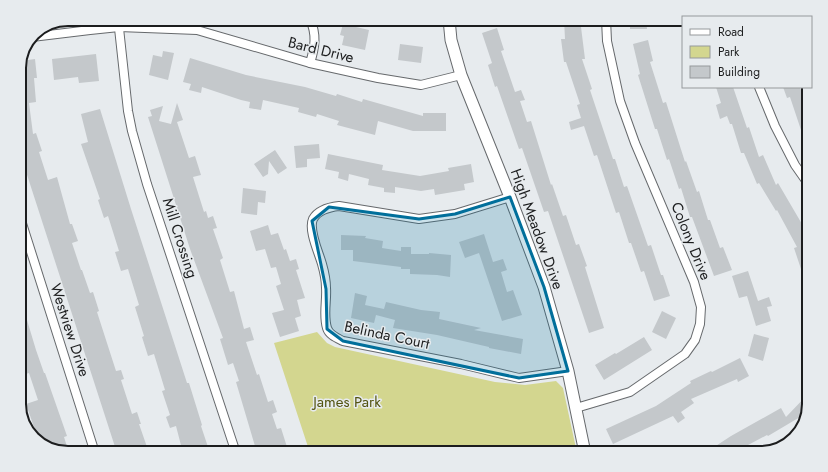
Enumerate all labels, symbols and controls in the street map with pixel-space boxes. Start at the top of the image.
legend [682,16,812,88]
text: Road [718,23,744,41]
street label: Bard Drive [286,31,356,69]
text: Park [718,43,740,61]
text: Building [718,63,760,81]
street label: High Meadow Drive [505,165,569,293]
street label: Mill Crossing [157,195,203,281]
street label: Colony Drive [665,199,717,284]
street label: Westview Drive [45,280,96,380]
street label: Belinda Court [342,315,432,355]
park label: James Park [311,391,381,413]

